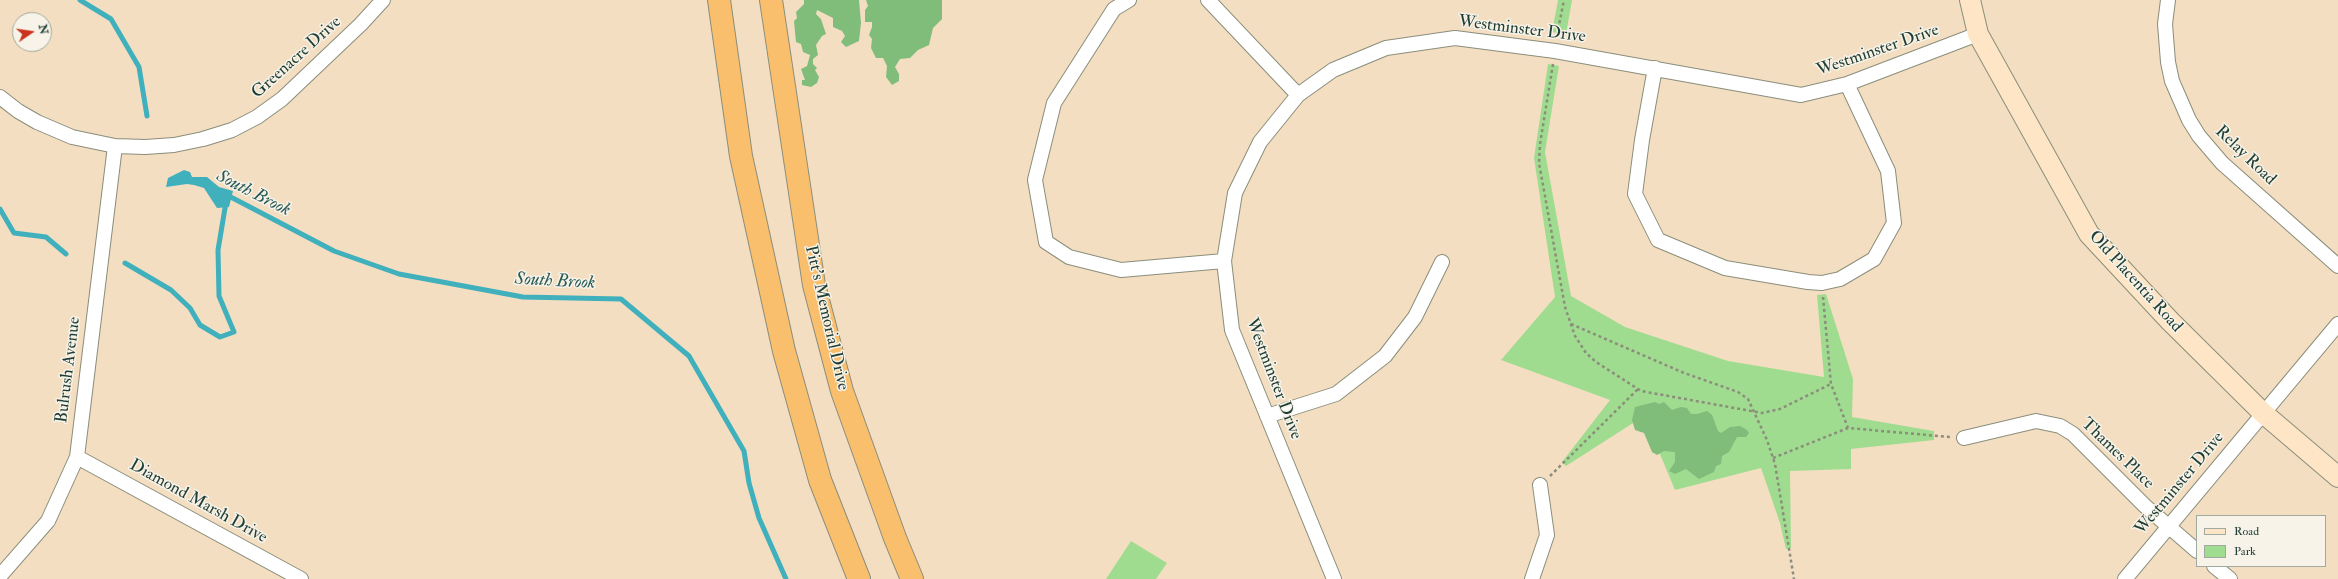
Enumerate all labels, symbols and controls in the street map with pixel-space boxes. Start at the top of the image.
north arrow [12,12,52,52]
street label: Westminster Drive [1457,12,1587,48]
street label: Greenacre Drive [248,13,346,103]
street label: Westminster Drive [1814,21,1942,81]
text: N [36,23,51,36]
street label: Relay Road [2210,122,2280,190]
water label: South Brook [212,166,294,222]
street label: Old Placentia Road [2084,227,2186,337]
street label: Pitt's Memorial Drive [799,244,853,392]
water label: South Brook [514,269,596,295]
street label: Bulrush Avenue [52,316,86,424]
street label: Westminster Drive [1241,316,1305,442]
street label: Thames Place [2076,414,2158,494]
street label: Westminster Drive [2131,428,2229,540]
street label: Diamond Marsh Drive [126,456,270,548]
legend [2196,515,2326,567]
text: Road [2234,524,2259,539]
text: Park [2234,544,2256,559]

